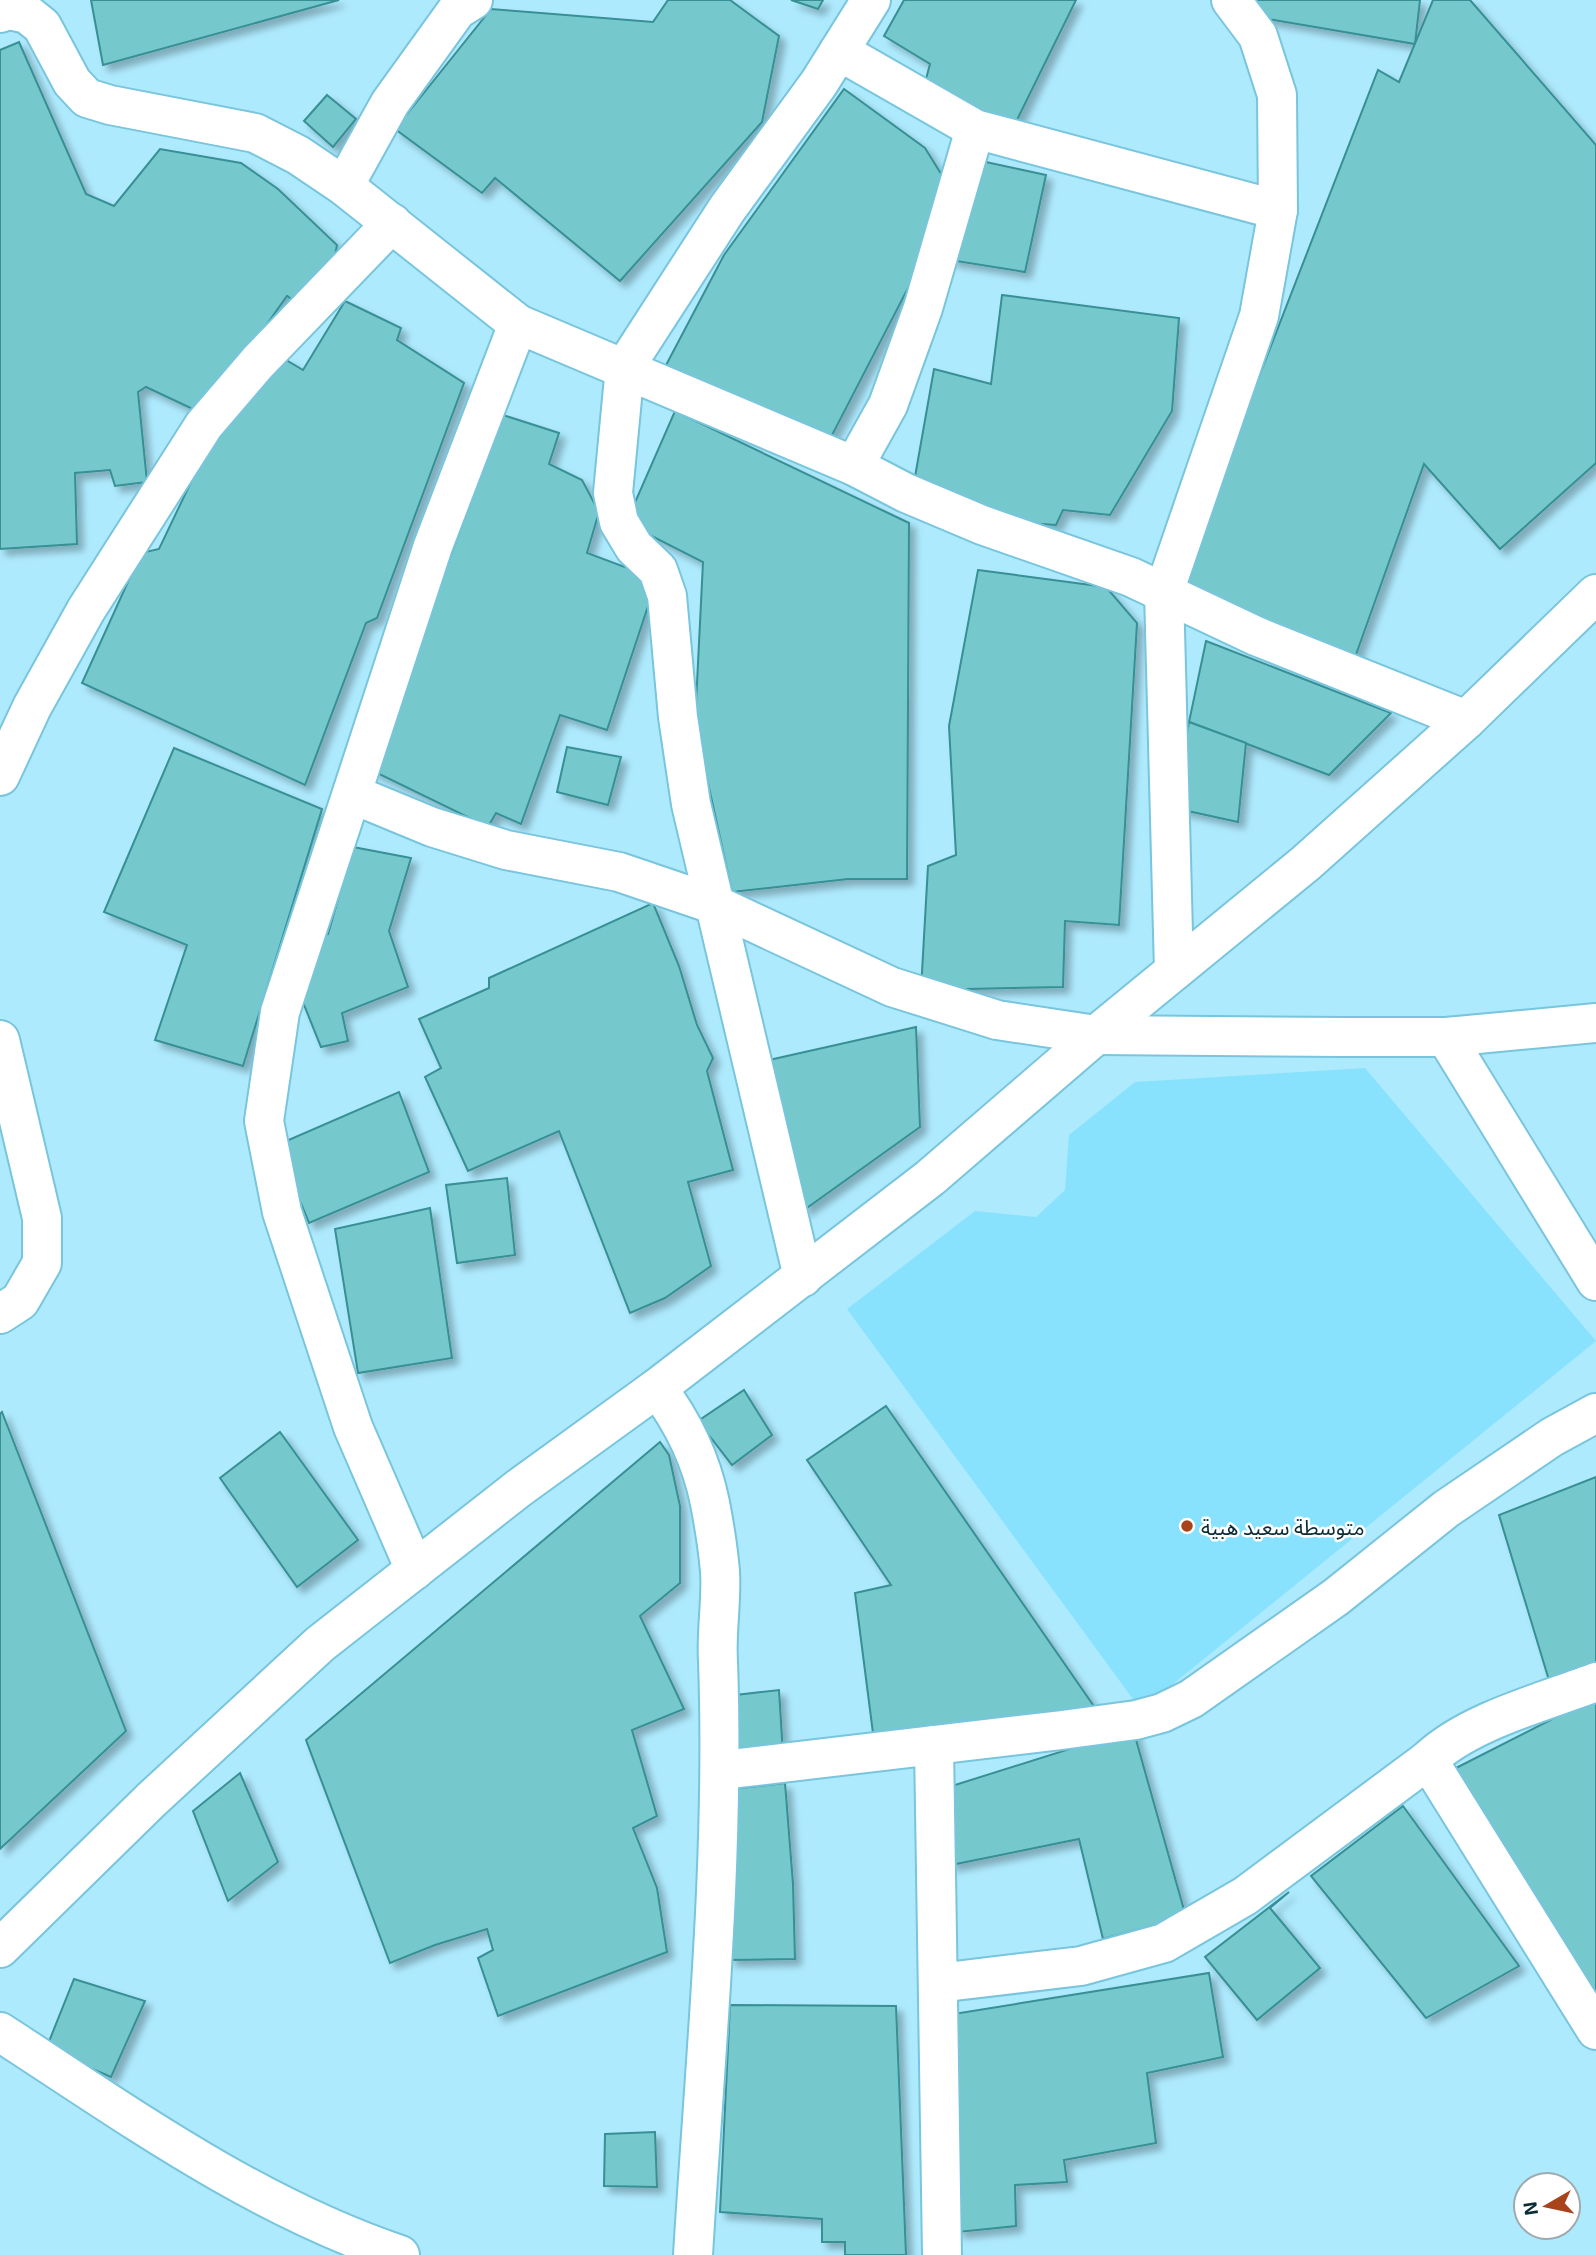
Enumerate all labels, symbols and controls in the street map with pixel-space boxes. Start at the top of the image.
place label: متوسطة سعيد هبية [1201,1514,1364,1540]
marker: متوسطة سعيد هبية [1179,1518,1195,1534]
north arrow [1512,2171,1582,2241]
text: N [1517,2200,1542,2217]

